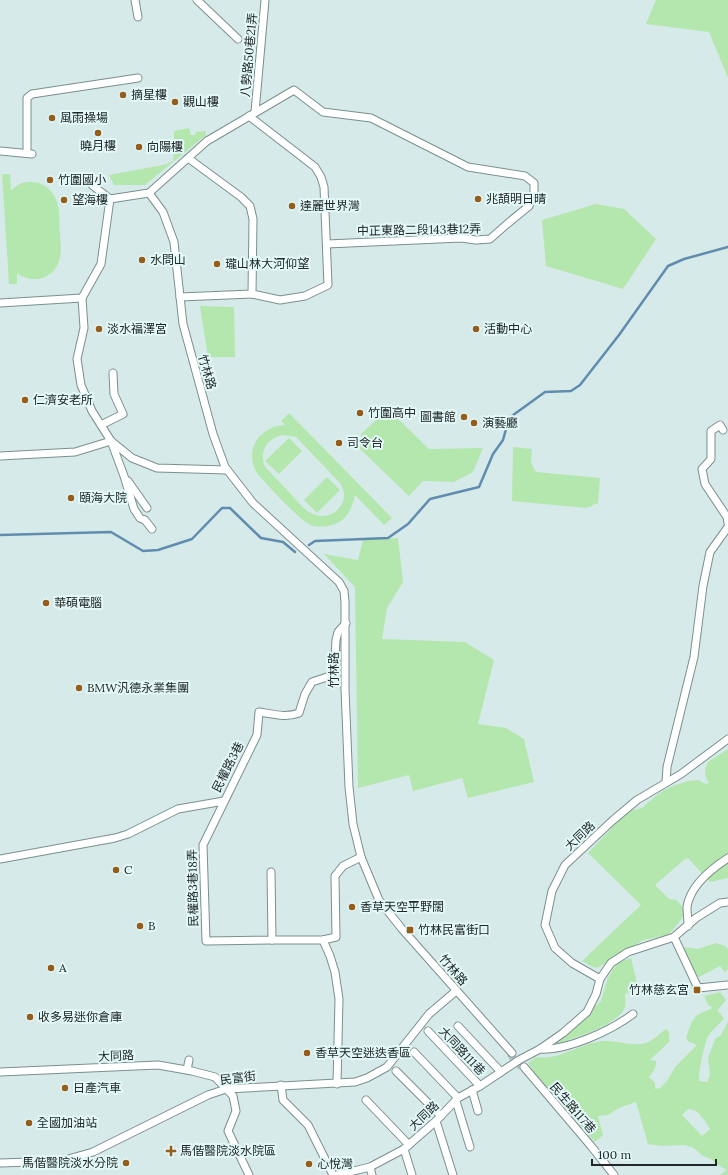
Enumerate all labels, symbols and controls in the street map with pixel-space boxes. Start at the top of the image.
street label: 八勢路50巷21弄 [237,12,260,98]
place label: 摘星樓 [131,87,167,102]
marker: 摘星樓 [118,90,128,100]
place label: 觀山樓 [183,94,219,109]
marker: 觀山樓 [170,97,180,107]
place label: 風雨操場 [60,110,108,125]
marker: 風雨操場 [47,113,57,123]
marker: 曉月樓 [93,128,103,138]
place label: 曉月樓 [80,138,116,153]
place label: 向陽樓 [147,139,183,154]
marker: 向陽樓 [134,142,144,152]
place label: 竹圍國小 [58,172,106,187]
marker: 竹圍國小 [45,175,55,185]
place label: 兆頡明日晴 [486,191,546,206]
place label: 望海樓 [72,192,108,207]
marker: 兆頡明日晴 [473,194,483,204]
marker: 望海樓 [59,195,69,205]
place label: 達麗世界灣 [300,198,360,213]
marker: 達麗世界灣 [287,201,297,211]
street label: 中正東路二段143巷12弄 [357,221,481,238]
place label: 水問山 [150,252,186,267]
marker: 水問山 [137,255,147,265]
place label: 瓏山林大河仰望 [225,256,309,271]
marker: 瓏山林大河仰望 [212,259,222,269]
place label: 淡水福澤宮 [107,321,167,336]
place label: 活動中心 [484,321,532,336]
marker: 淡水福澤宮 [94,324,104,334]
marker: 活動中心 [471,324,481,334]
street label: 竹林路 [195,352,220,391]
place label: 仁濟安老所 [33,392,93,407]
marker: 仁濟安老所 [20,395,30,405]
place label: 竹圍高中 [368,405,416,420]
marker: 竹圍高中 [355,408,365,418]
place label: 圖書館 [420,409,456,424]
marker: 圖書館 [459,412,469,422]
place label: 演藝廳 [482,415,518,430]
marker: 演藝廳 [469,418,479,428]
place label: 司令台 [347,435,383,450]
marker: 司令台 [334,438,344,448]
place label: 頤海大院 [79,490,127,505]
marker: 頤海大院 [66,493,76,503]
place label: 華碩電腦 [54,595,102,610]
marker: 華碩電腦 [41,598,51,608]
street label: 竹林路 [326,652,341,688]
place label: BMW汎德永業集團 [87,680,189,695]
marker: BMW汎德永業集團 [74,683,84,693]
street label: 民權路3巷 [208,739,247,795]
street label: 大同路 [561,818,598,853]
street label: 民權路3巷18弄 [184,849,201,927]
place label: C [124,862,133,877]
marker: C [111,865,121,875]
place label: 香草天空平野闊 [360,899,444,914]
marker: 香草天空平野闊 [347,902,357,912]
place label: B [148,918,155,933]
marker: B [135,921,145,931]
place label: 竹林民富街口 [418,922,490,937]
marker: 竹林民富街口 [405,925,415,935]
street label: 竹林路 [436,951,471,988]
place label: A [58,960,67,975]
marker: A [46,963,56,973]
place label: 竹林慈玄宮 [629,982,689,997]
marker: 竹林慈玄宮 [692,985,702,995]
place label: 收多易迷你倉庫 [38,1009,122,1024]
marker: 收多易迷你倉庫 [25,1012,35,1022]
street label: 大同路111巷 [436,1023,489,1078]
place label: 香草天空迷迭香區 [315,1045,411,1060]
street label: 大同路 [98,1047,134,1064]
marker: 香草天空迷迭香區 [302,1048,312,1058]
street label: 民富街 [219,1068,257,1087]
street label: 民生路117巷 [547,1079,599,1136]
place label: 日產汽車 [73,1080,121,1095]
marker: 日產汽車 [60,1083,70,1093]
street label: 大同路 [405,1098,442,1133]
place label: 全國加油站 [37,1115,97,1130]
marker: 全國加油站 [24,1118,34,1128]
scale bar [592,1141,716,1167]
place label: 馬偕醫院淡水院區 [180,1143,276,1158]
marker: 馬偕醫院淡水院區 [165,1145,177,1157]
text: 100 m [598,1147,631,1162]
place label: 馬偕醫院淡水分院 [22,1155,118,1170]
place label: 心悅灣 [317,1156,353,1171]
marker: 馬偕醫院淡水分院 [121,1158,131,1168]
marker: 心悅灣 [304,1159,314,1169]

